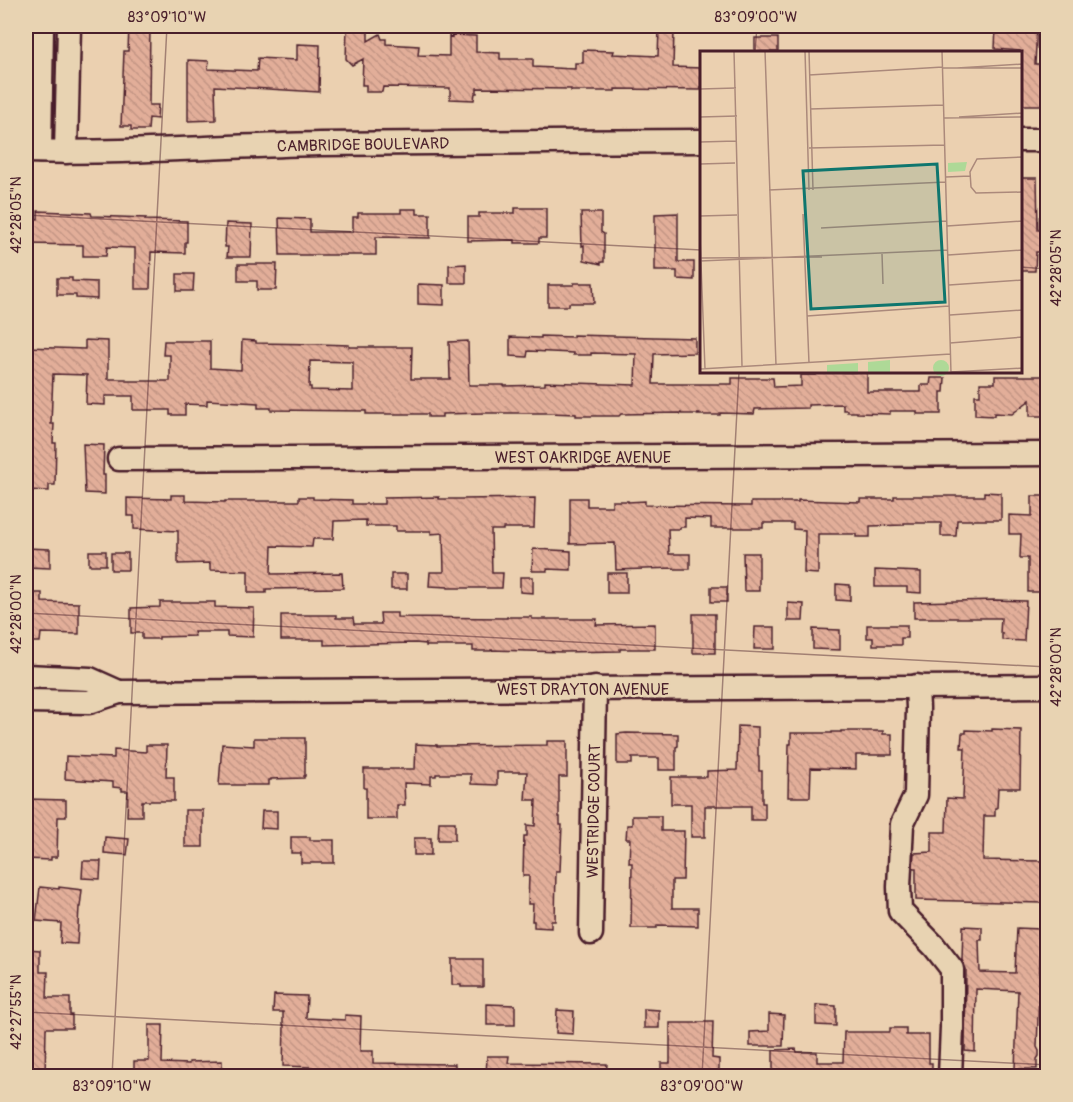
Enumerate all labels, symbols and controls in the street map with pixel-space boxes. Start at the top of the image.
text: 83°09'10"W [128,8,206,27]
text: 83°09'00"W [715,8,798,27]
inset map [700,51,1022,374]
street label: CAMBRIDGE BOULEVARD [277,133,449,157]
text: 42°28'05"N [7,176,26,254]
text: 42°28'05"N [1047,229,1066,307]
street label: WEST OAKRIDGE AVENUE [495,448,671,468]
text: 42°28'00"N [7,574,26,654]
text: 42°28'00"N [1047,627,1066,707]
street label: WEST DRAYTON AVENUE [497,680,669,700]
street label: WESTRIDGE COURT [583,743,605,878]
text: 42°27'55"N [7,974,26,1050]
text: 83°09'10"W [73,1077,151,1096]
text: 83°09'00"W [661,1077,744,1096]

